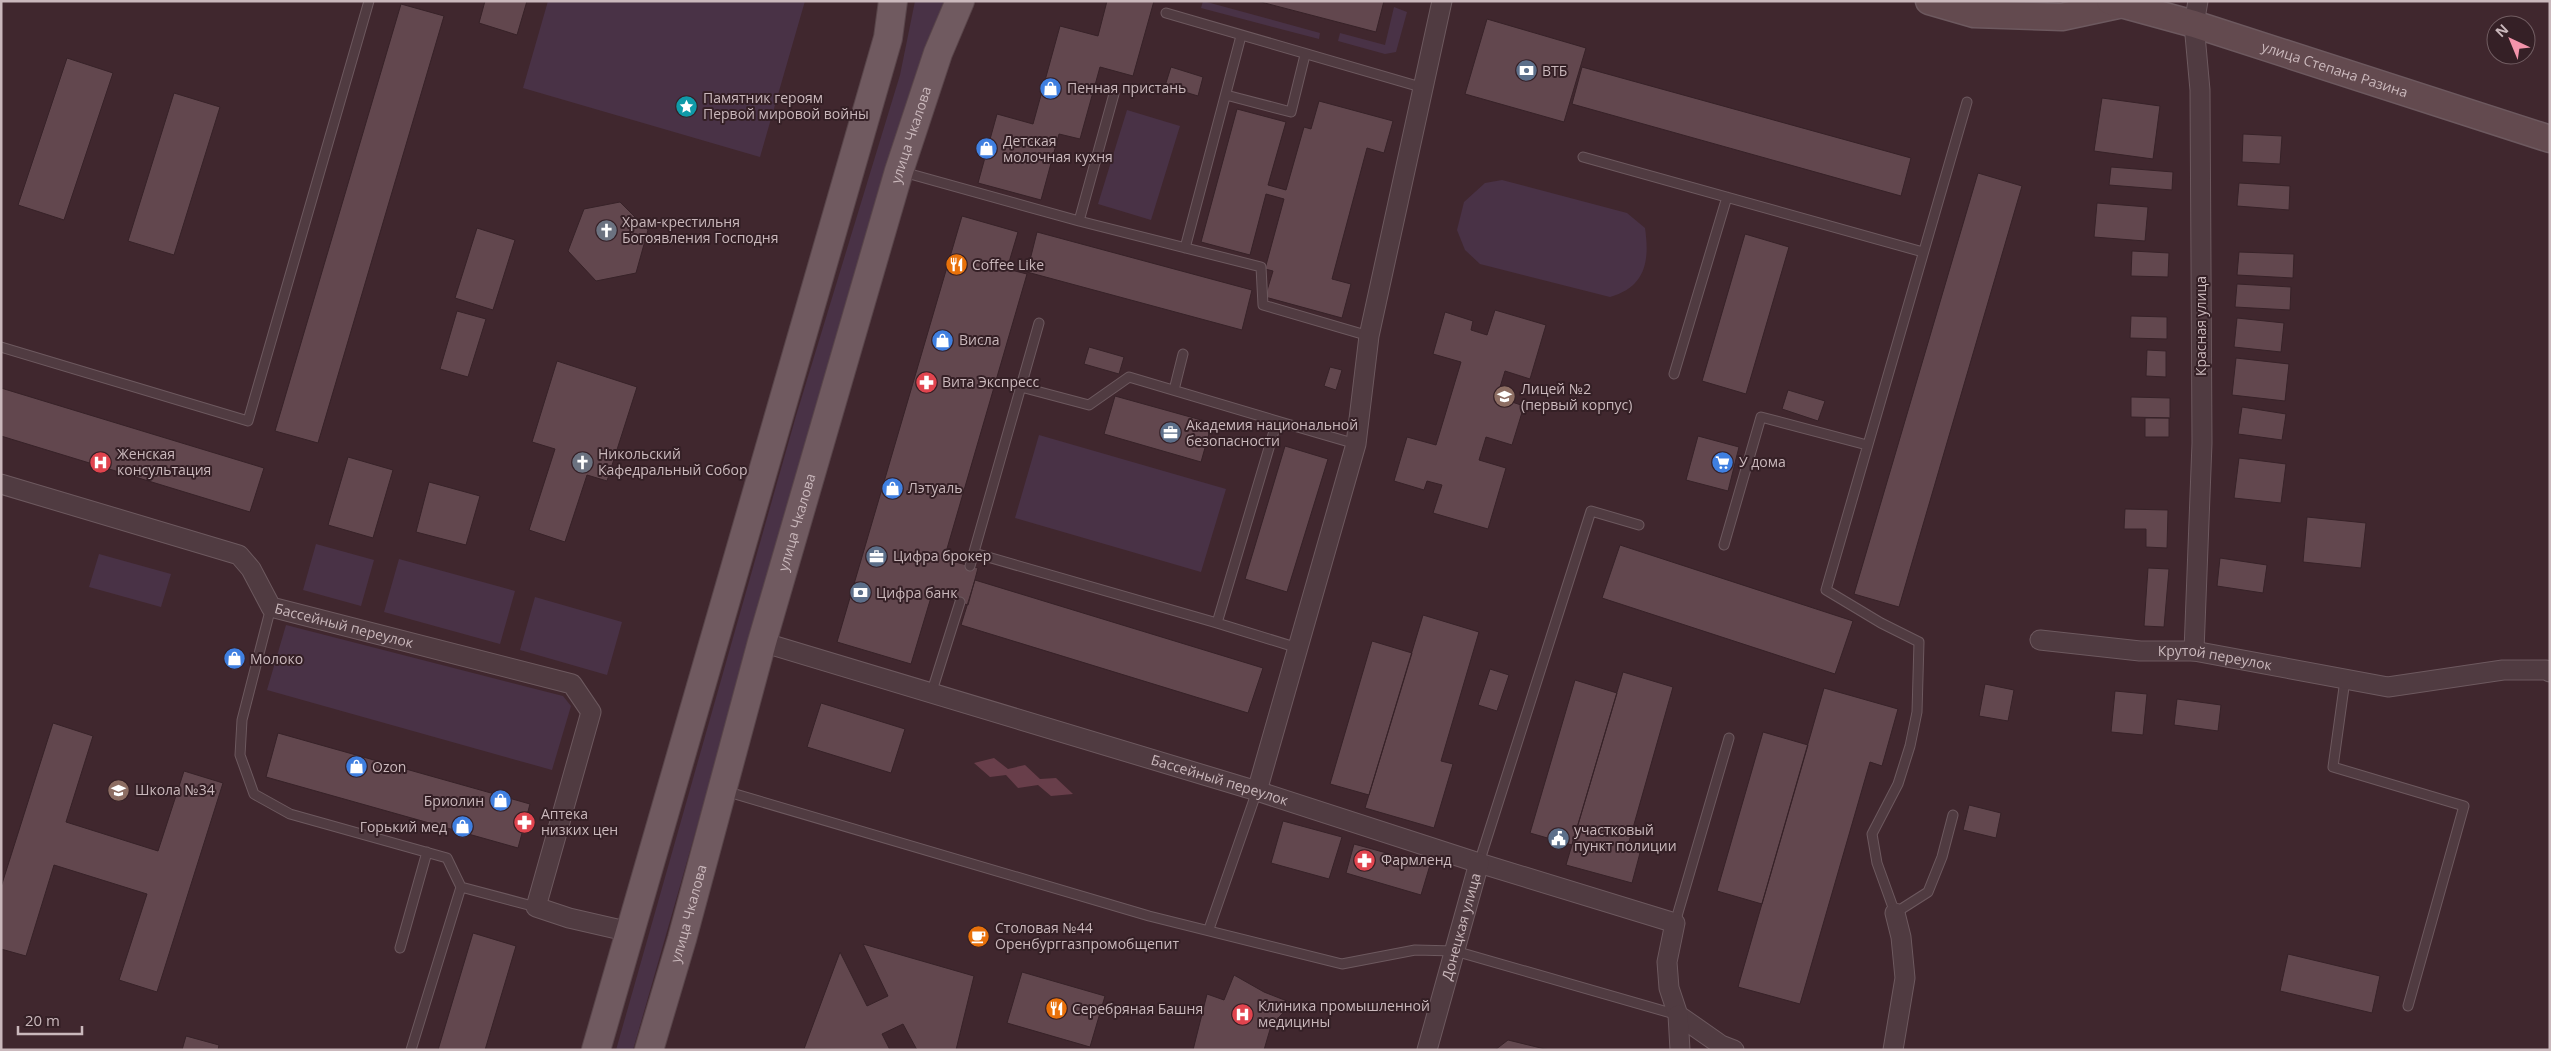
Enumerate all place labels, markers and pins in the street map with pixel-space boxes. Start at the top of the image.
bank icon: ВТБ [1514,59,1538,83]
place label: ВТБ [1542,61,1567,80]
shop icon: Пенная пристань [1039,76,1063,100]
place label: Пенная пристань [1067,78,1186,97]
place label: Памятник героям Первой мировой войны [703,88,869,123]
place icon: Памятник героям Первой мировой войны [675,94,699,118]
place label: Детская молочная кухня [1003,131,1113,166]
shop icon: Детская молочная кухня [975,137,999,161]
place label: Храм-крестильня Богоявления Господня [622,212,778,247]
church icon: Храм-крестильня Богоявления Господня [594,218,618,242]
restaurant icon: Coffee Like [944,253,968,277]
place label: Coffee Like [972,255,1044,274]
shop icon: Висла [931,328,955,352]
place label: Висла [959,330,999,349]
pharmacy icon: Вита Экспресс [914,370,938,394]
place label: Вита Экспресс [942,372,1040,391]
place label: Лицей №2 (первый корпус) [1521,379,1632,414]
school or university icon: Лицей №2 (первый корпус) [1493,385,1517,409]
place label: Академия национальной безопасности [1186,415,1358,450]
office icon: Академия национальной безопасности [1158,421,1182,445]
place label: Женская консультация [117,444,211,479]
place label: Никольский Кафедральный Собор [598,444,748,479]
hospital icon: Женская консультация [89,450,113,474]
church icon: Никольский Кафедральный Собор [570,450,594,474]
supermarket icon: У дома [1711,450,1735,474]
place label: У дома [1739,452,1786,471]
shop icon: Лэтуаль [880,476,904,500]
place label: Лэтуаль [908,478,962,497]
office icon: Цифра брокер [865,544,889,568]
place label: Цифра брокер [893,546,991,565]
bank icon: Цифра банк [848,581,872,605]
place label: Цифра банк [876,583,958,602]
shop icon: Молоко [222,647,246,671]
place label: Молоко [250,649,303,668]
shop icon: Ozon [344,755,368,779]
place label: Ozon [372,757,406,776]
school or university icon: Школа №34 [107,778,131,802]
place label: Школа №34 [135,780,215,799]
shop icon: Бриолин [488,789,512,813]
place label: Бриолин [424,791,484,810]
place label: Аптека низких цен [541,804,618,839]
pharmacy icon: Аптека низких цен [513,810,537,834]
shop icon: Горький мед [451,815,475,839]
place label: Горький мед [360,817,447,836]
place label: участковый пункт полиции [1574,820,1677,855]
public building icon: участковый пункт полиции [1546,826,1570,850]
pharmacy icon: Фармленд [1353,848,1377,872]
place label: Фармленд [1381,850,1452,869]
place label: Столовая №44 Оренбурггазпромобщепит [995,918,1179,953]
cafe icon: Столовая №44 Оренбурггазпромобщепит [967,924,991,948]
place label: Клиника промышленной медицины [1258,996,1430,1031]
restaurant icon: Серебряная Башня [1044,997,1068,1021]
place label: Серебряная Башня [1072,999,1203,1018]
hospital icon: Клиника промышленной медицины [1230,1002,1254,1026]

